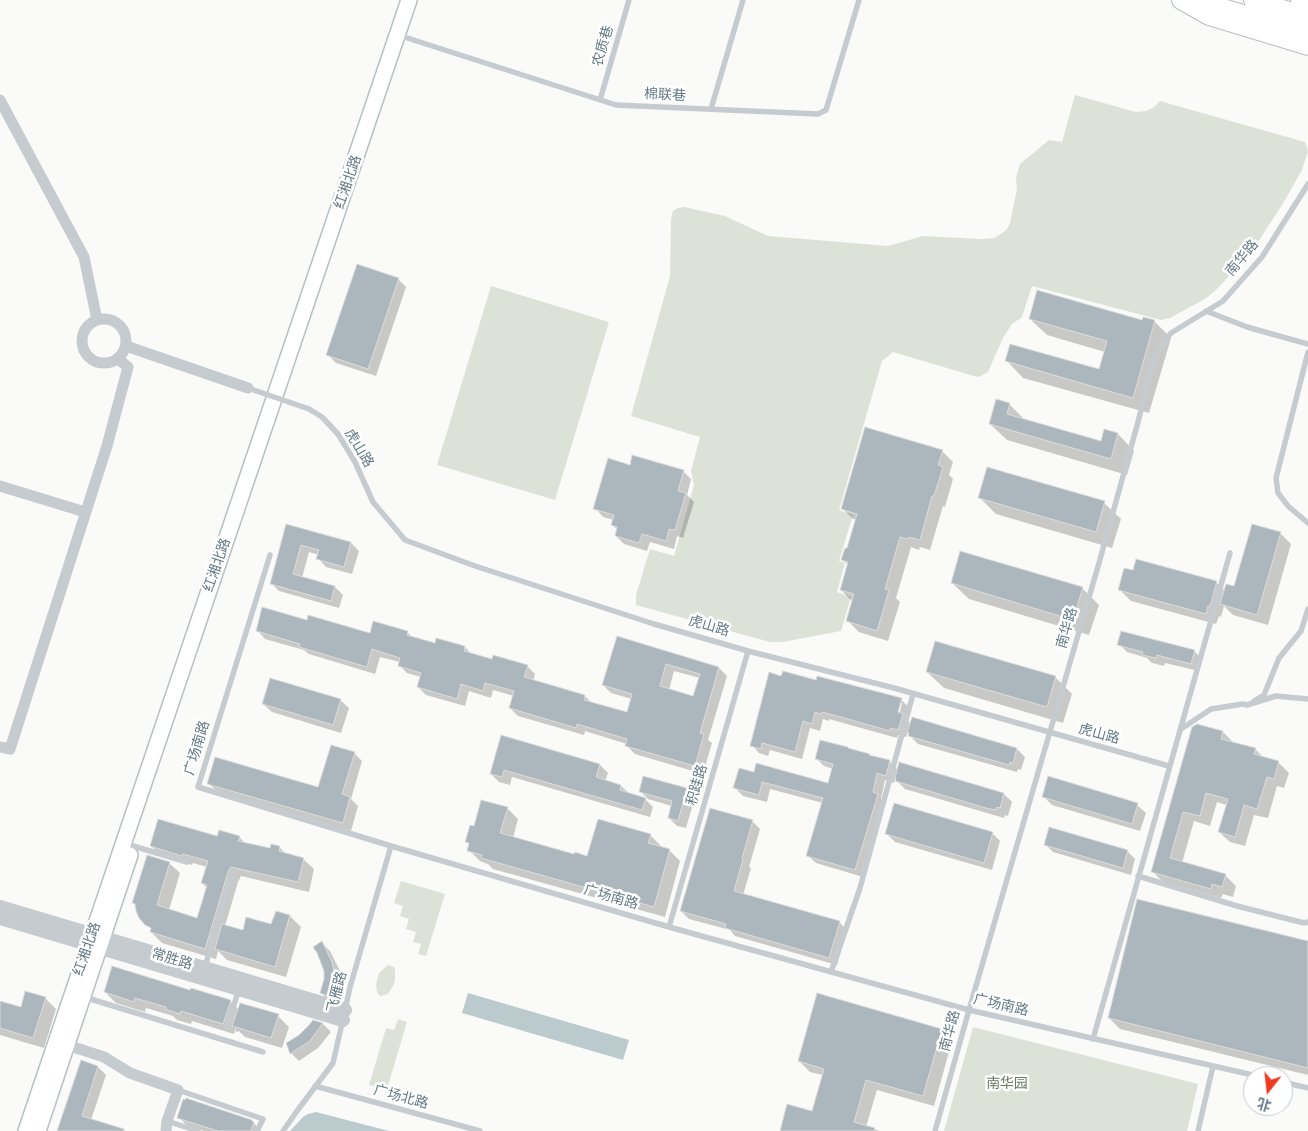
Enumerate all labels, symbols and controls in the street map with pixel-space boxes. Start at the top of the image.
street label: 农质巷 [589,23,617,69]
street label: 棉联巷 [644,86,686,104]
street label: 红湘北路 [331,153,365,211]
street label: 南华路 [1222,237,1262,279]
street label: 虎山路 [341,426,377,470]
street label: 红湘北路 [200,536,234,594]
street label: 南华路 [1053,605,1081,651]
street label: 虎山路 [686,612,732,640]
street label: 广场南路 [181,719,213,777]
street label: 虎山路 [1077,720,1121,748]
street label: 积跬路 [683,762,711,808]
street label: 广场南路 [582,881,640,913]
street label: 红湘北路 [70,920,104,978]
street label: 常胜路 [149,945,195,973]
street label: 飞雁路 [324,970,350,1014]
street label: 广场南路 [972,991,1030,1019]
street label: 南华路 [936,1009,964,1053]
north arrow [1243,1066,1293,1116]
park label: 南华园 [986,1076,1028,1092]
street label: 广场北路 [372,1082,430,1112]
text: 北 [1255,1095,1273,1115]

